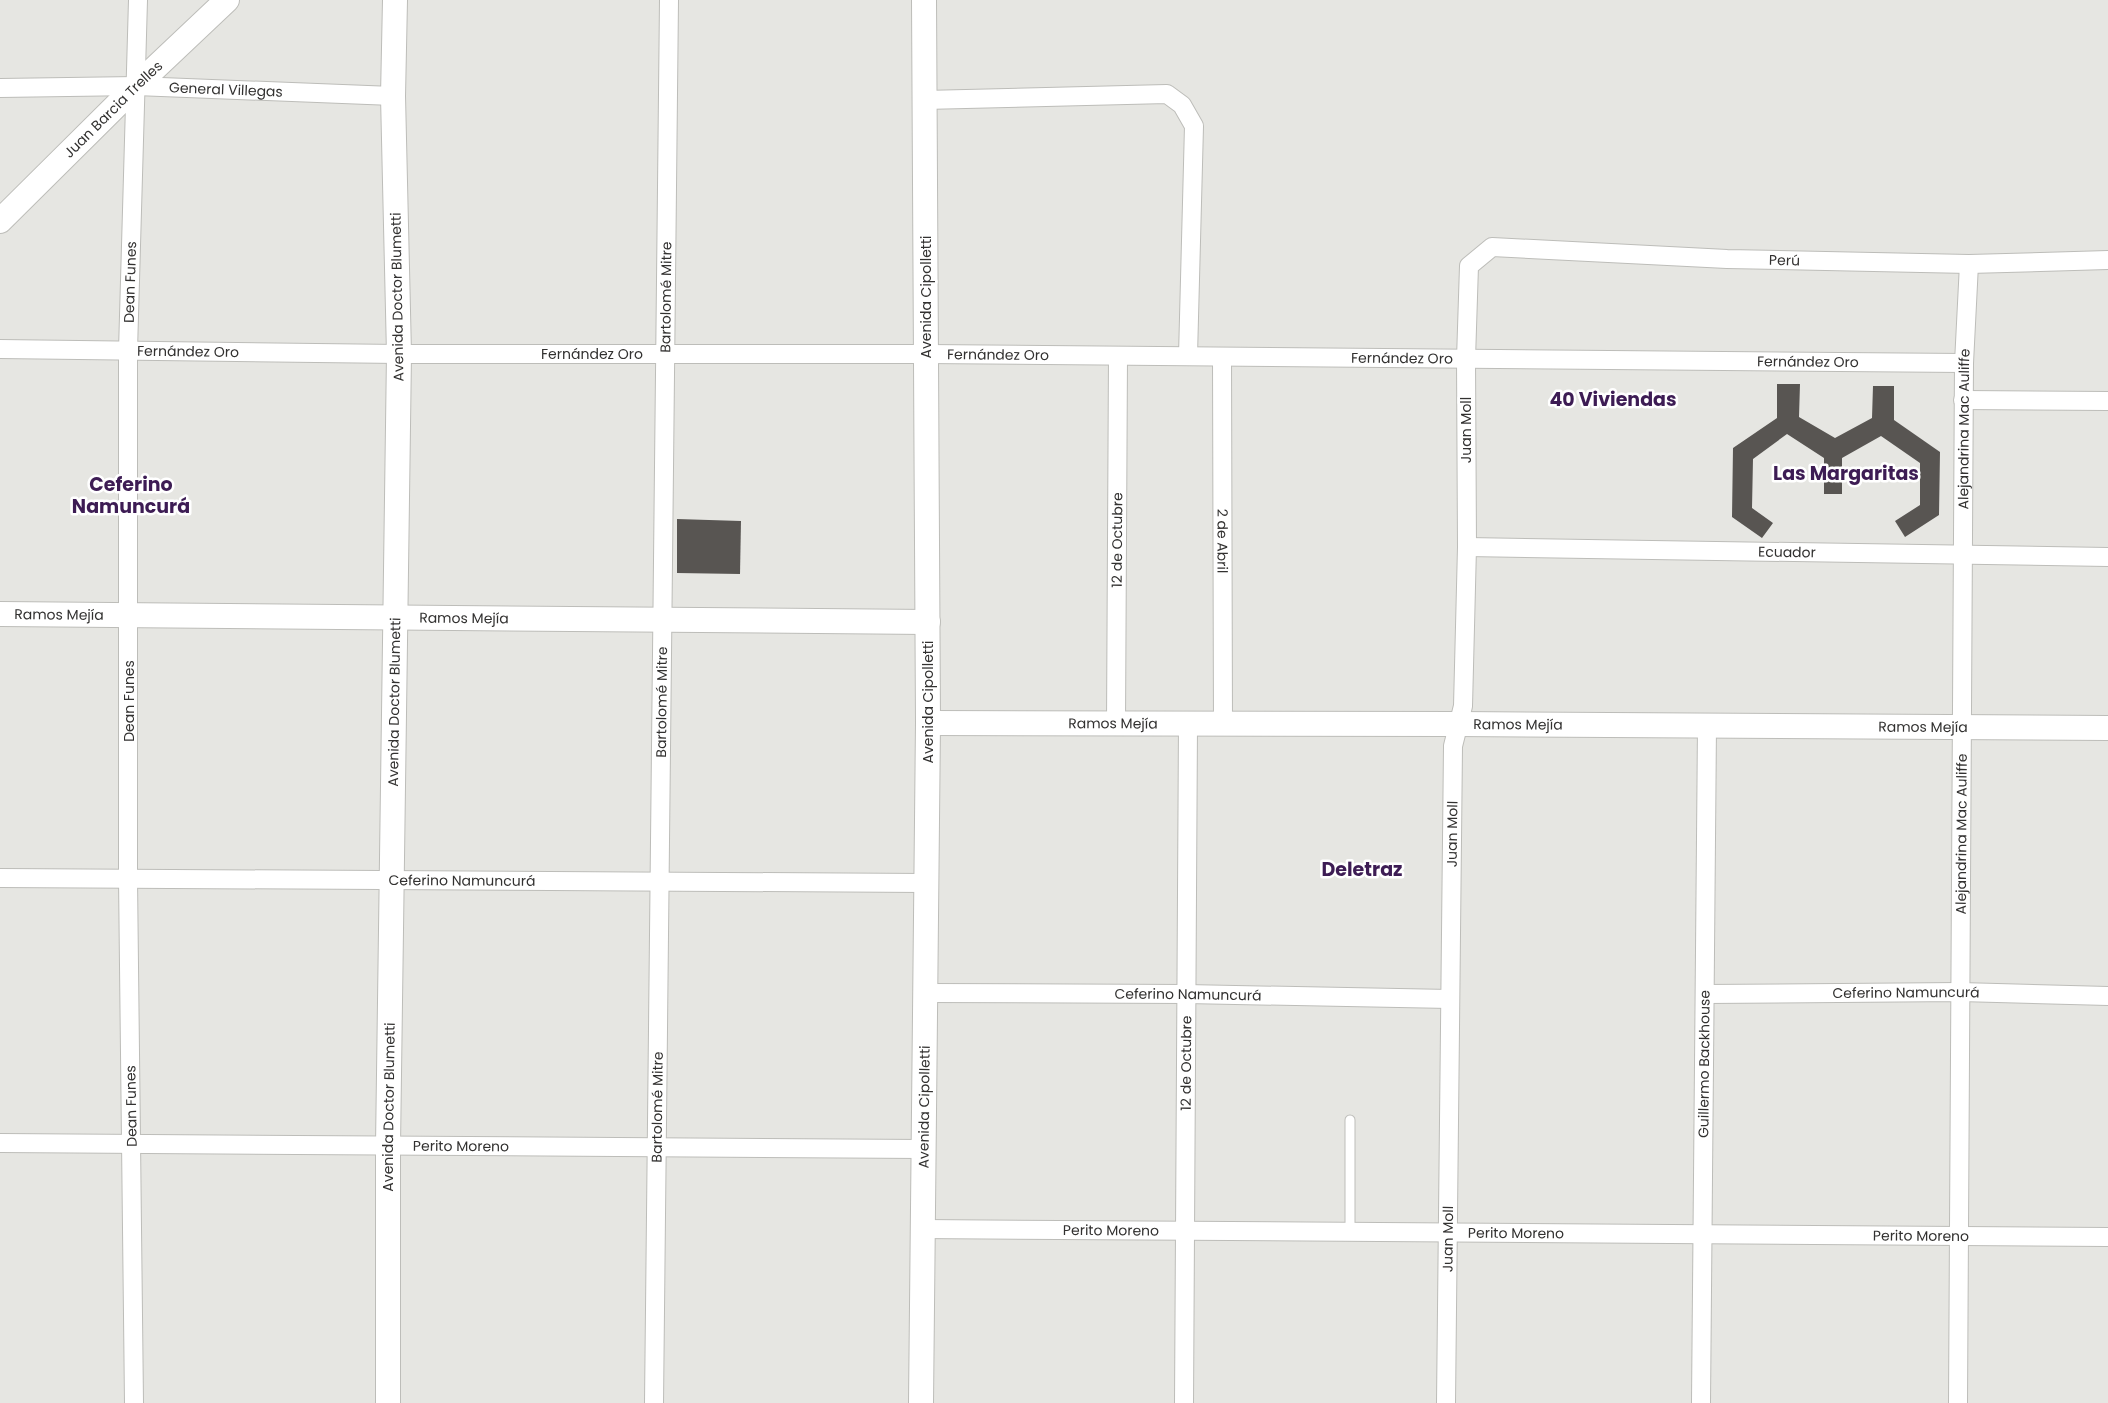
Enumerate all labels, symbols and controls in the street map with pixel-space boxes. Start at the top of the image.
street label: Juan Barcia Trelles [59,56,167,162]
street label: General Villegas [169,77,283,102]
street label: Avenida Doctor Blumetti [386,212,408,382]
street label: Avenida Cipolletti [916,236,936,358]
street label: Dean Funes [119,241,141,323]
street label: Bartolomé Mitre [655,241,676,353]
street label: Perú [1769,250,1800,271]
street label: Fernández Oro [137,341,239,362]
street label: Fernández Oro [541,344,643,364]
street label: Fernández Oro [947,344,1049,365]
street label: Fernández Oro [1351,348,1453,369]
street label: Alejandrina Mac Auliffe [1953,348,1975,509]
street label: Fernández Oro [1757,351,1859,372]
district label: 40 Viviendas [1549,386,1677,413]
street label: Juan Moll [1456,397,1476,463]
district label: Las Margaritas [1773,460,1919,487]
district label: Ceferino Namuncurá [72,471,190,520]
street label: 12 de Octubre [1107,492,1127,588]
street label: 2 de Abril [1212,509,1233,573]
street label: Ecuador [1758,542,1816,562]
street label: Ramos Mejía [14,604,104,625]
street label: Ramos Mejía [419,608,509,628]
street label: Avenida Doctor Blumetti [383,617,405,787]
street label: Avenida Cipolletti [918,641,938,763]
street label: Bartolomé Mitre [651,646,672,758]
street label: Dean Funes [119,660,139,742]
street label: Ramos Mejía [1068,713,1158,733]
street label: Ramos Mejía [1473,714,1563,735]
street label: Ramos Mejía [1878,717,1968,737]
street label: Alejandrina Mac Auliffe [1951,753,1972,914]
street label: Juan Moll [1442,801,1462,867]
district label: Deletraz [1322,856,1403,883]
street label: Ceferino Namuncurá [388,870,536,891]
street label: Ceferino Namuncurá [1832,982,1980,1003]
street label: Ceferino Namuncurá [1114,984,1262,1005]
street label: Guillermo Backhouse [1693,990,1715,1138]
street label: 12 de Octubre [1176,1015,1196,1111]
street label: Avenida Doctor Blumetti [378,1022,400,1192]
street label: Avenida Cipolletti [913,1045,935,1169]
street label: Bartolomé Mitre [647,1051,668,1163]
street label: Dean Funes [120,1065,142,1147]
street label: Perito Moreno [413,1136,509,1156]
street label: Juan Moll [1437,1206,1458,1272]
street label: Perito Moreno [1063,1220,1159,1241]
street label: Perito Moreno [1468,1223,1564,1243]
street label: Perito Moreno [1873,1225,1969,1246]

